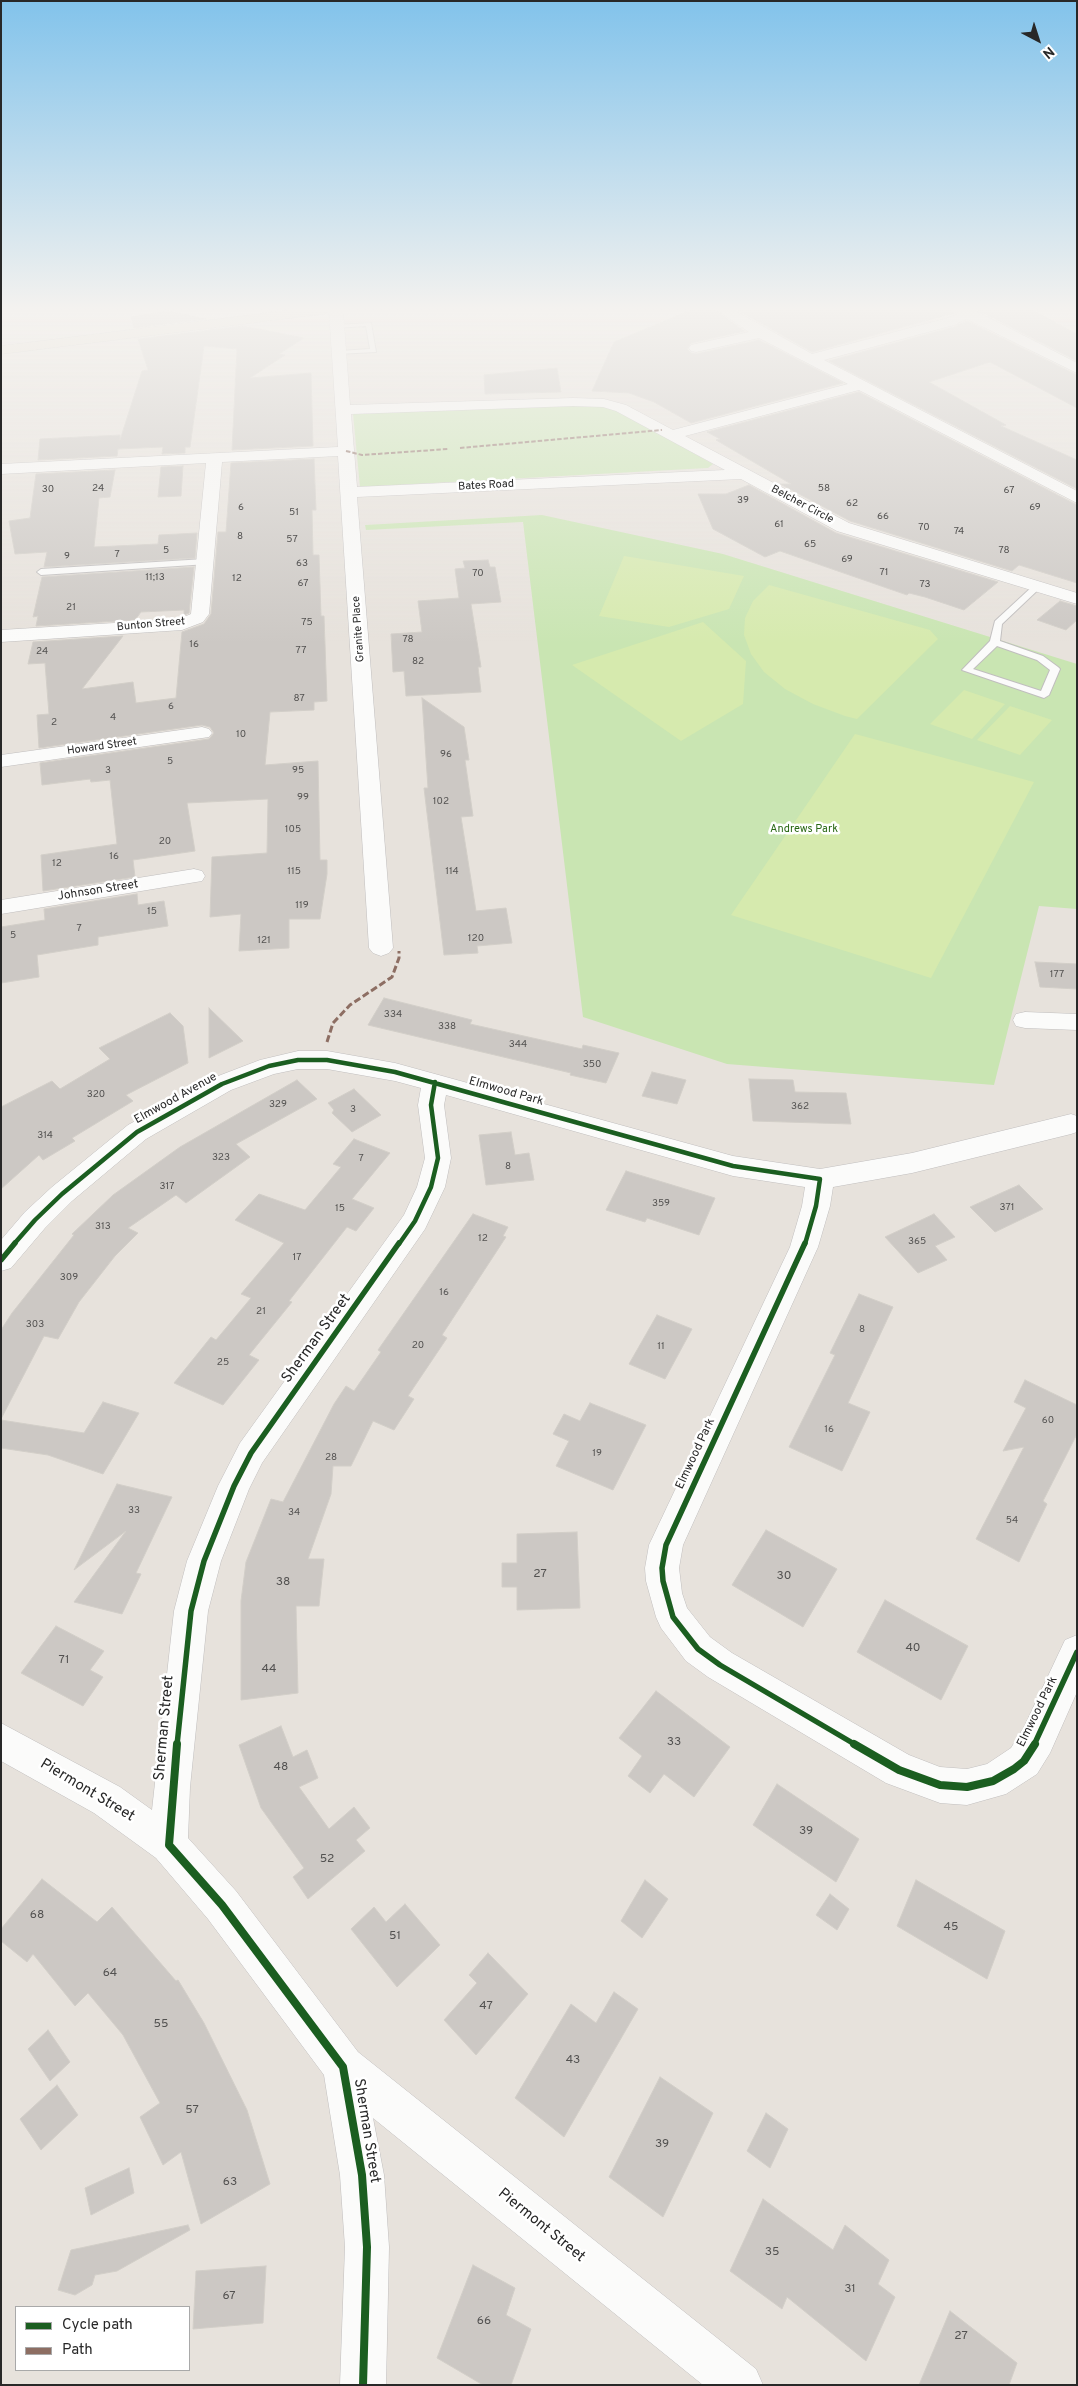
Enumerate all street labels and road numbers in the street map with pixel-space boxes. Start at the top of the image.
street label: Bates Road [458,478,514,494]
street label: Belcher Circle [768,483,836,527]
street label: Granite Place [350,595,368,663]
street label: Bunton Street [116,615,186,635]
street label: Howard Street [66,736,138,758]
street label: Johnson Street [57,878,139,904]
street label: Elmwood Avenue [132,1070,220,1128]
street label: Elmwood Park [467,1074,545,1110]
street label: Sherman Street [279,1291,355,1387]
street label: Elmwood Park [673,1416,719,1492]
street label: Elmwood Park [1015,1674,1061,1750]
street label: Sherman Street [151,1675,179,1781]
street label: Piermont Street [36,1756,138,1826]
street label: Sherman Street [349,2077,383,2185]
street label: Piermont Street [494,2185,588,2267]

